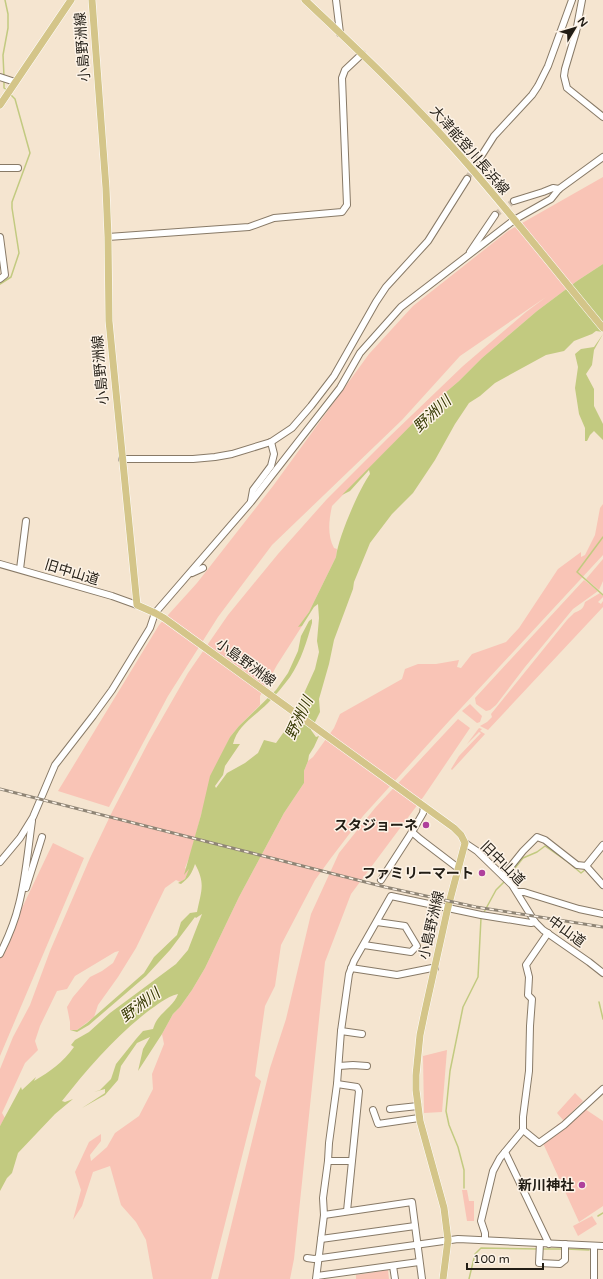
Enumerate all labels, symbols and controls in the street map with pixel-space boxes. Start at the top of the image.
north arrow [555,8,595,48]
street label: 小島野洲線 [72,11,93,82]
text: N [575,15,590,30]
street label: 大津能登川長浜線 [426,102,513,198]
street label: 小島野洲線 [89,334,112,406]
water label: 野洲川 [409,391,456,436]
street label: 旧中山道 [43,556,101,589]
street label: 小島野洲線 [212,635,279,690]
water label: 野洲川 [281,692,318,742]
place label: スタジョーネ [334,817,418,834]
marker: スタジョーネ [421,820,431,830]
street label: 旧中山道 [477,838,528,889]
place label: ファミリーマート [362,865,474,882]
marker: ファミリーマート [477,868,487,878]
street label: 小島野洲線 [415,889,448,961]
street label: 中山道 [545,912,589,951]
water label: 野洲川 [117,983,165,1026]
place label: 新川神社 [518,1177,574,1194]
marker: 新川神社 [577,1180,587,1190]
scale bar [467,1245,543,1271]
text: 100 m [473,1252,510,1266]

